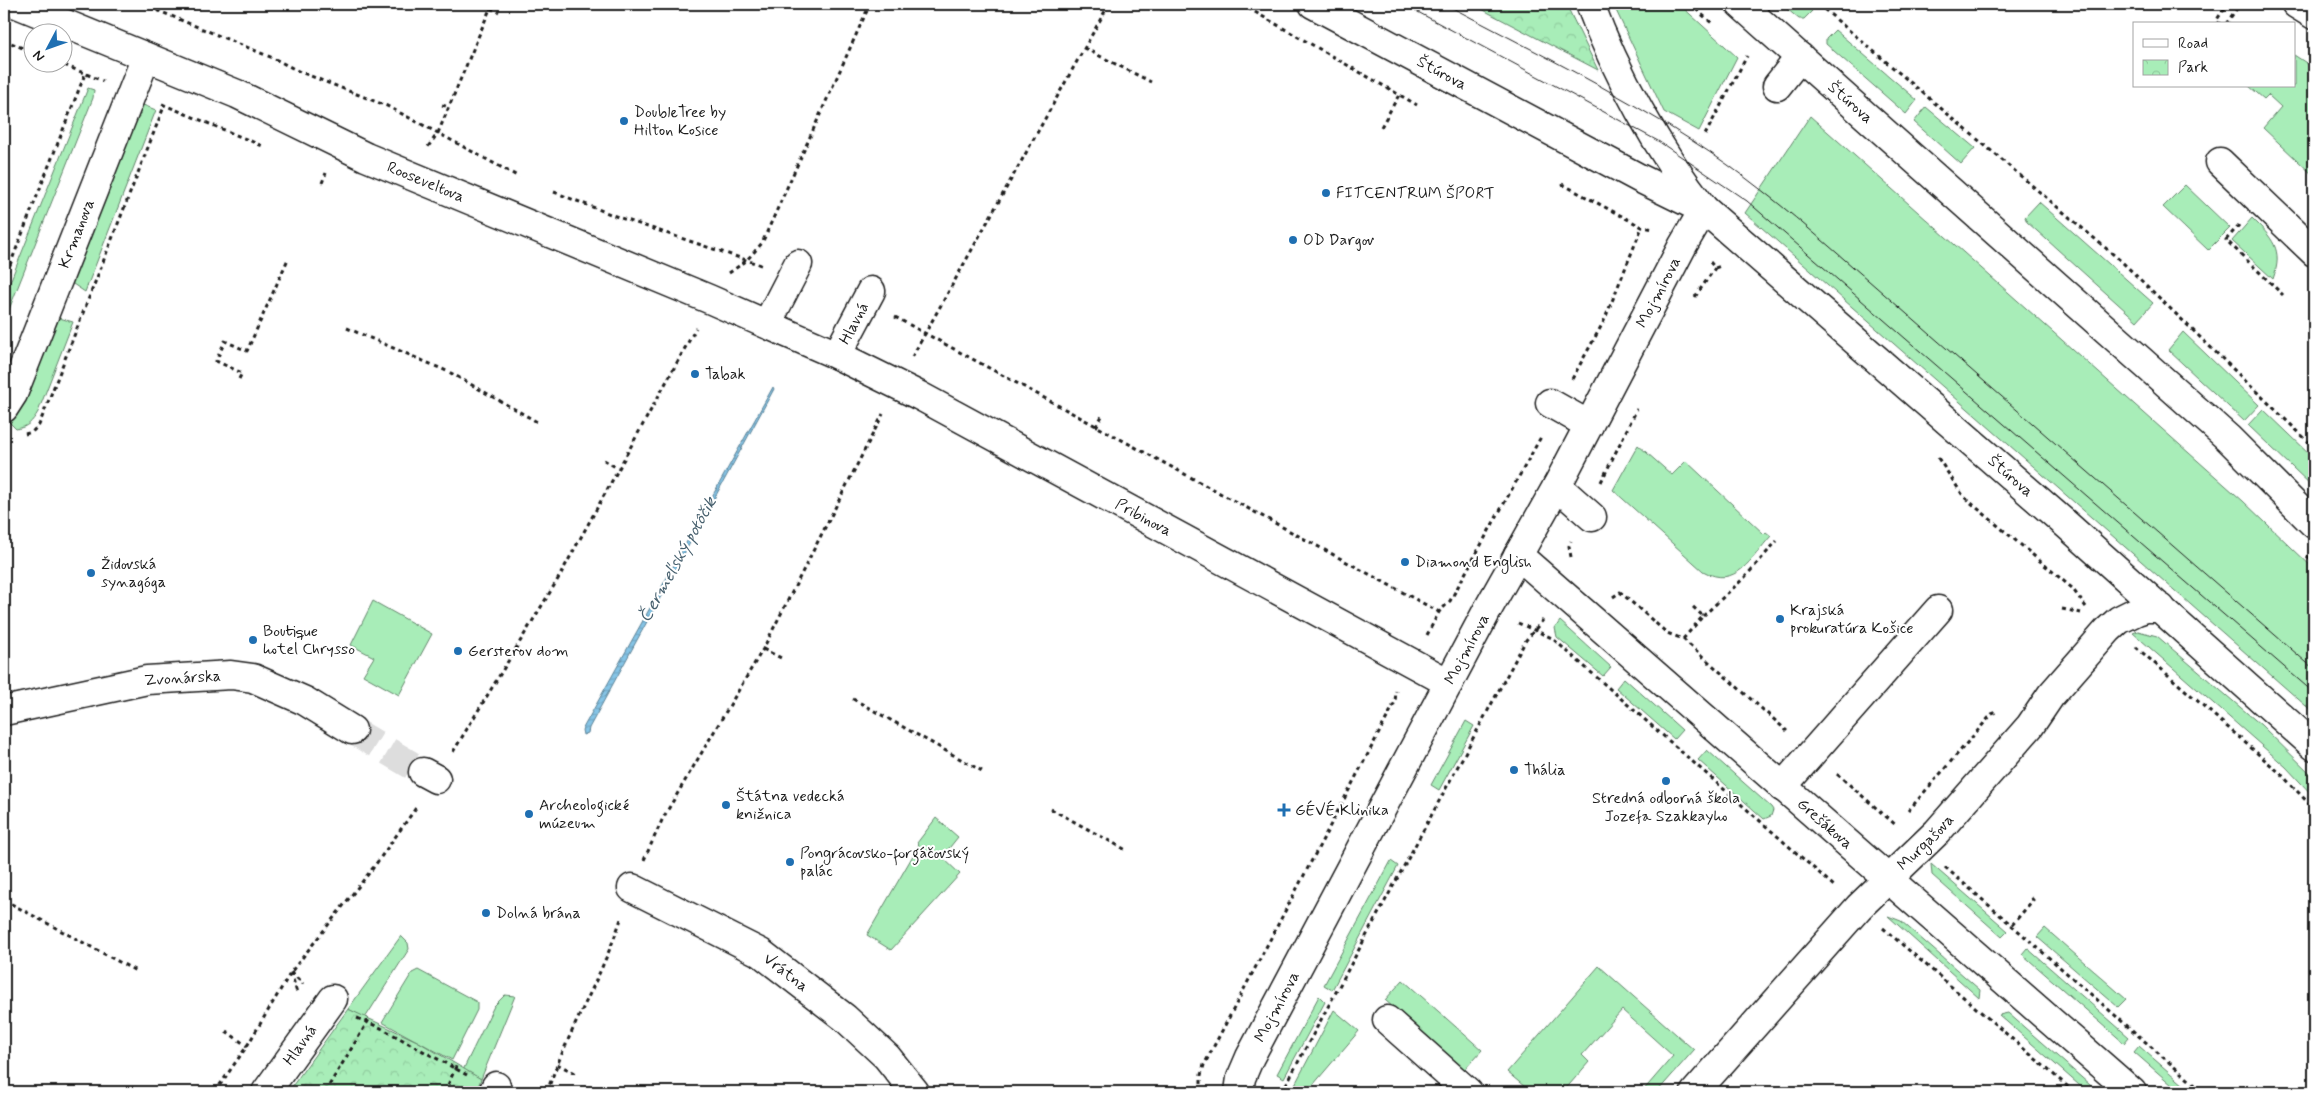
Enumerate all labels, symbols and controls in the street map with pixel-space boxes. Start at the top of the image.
north arrow [22,22,72,72]
legend [2133,22,2296,88]
text: Road [2178,34,2208,54]
text: N [29,46,49,65]
street label: Štúrova [1413,51,1471,95]
text: Park [2178,58,2208,78]
street label: Štúrova [1823,77,1878,128]
place label: DoubleTree by Hilton Kosice [634,102,726,141]
marker: DoubleTree by Hilton Kosice [618,115,630,127]
street label: Rooseveltova [384,156,468,207]
place label: FITCENTRUM ŠPORT [1336,183,1495,204]
marker: FITCENTRUM ŠPORT [1320,187,1332,199]
street label: Krmanova [53,196,99,271]
place label: OD Dargov [1303,230,1375,251]
marker: OD Dargov [1287,234,1299,246]
street label: Mojmírova [1631,253,1686,331]
street label: Hlavná [834,298,874,348]
place label: Tabak [705,364,745,385]
marker: Tabak [689,368,701,380]
street label: Štúrova [1983,450,2038,502]
water label: Čermeľský potôčik [633,492,723,627]
street label: Pribinova [1112,493,1175,541]
place label: Diamond English [1415,552,1532,574]
place label: Židovská synagóga [101,554,166,593]
marker: Diamond English [1399,556,1411,568]
marker: Židovská synagóga [85,567,97,579]
place label: Krajská prokuratúra Košice [1790,600,1913,639]
street label: Mojmírova [1439,610,1494,688]
marker: Krajská prokuratúra Košice [1774,613,1786,625]
place label: Boutique hotel Chrysso [263,621,355,660]
marker: Boutique hotel Chrysso [247,634,259,646]
place label: Gersterov dom [468,641,569,662]
marker: Gersterov dom [452,645,464,657]
street label: Zvonárska [144,665,222,691]
place label: Thália [1524,760,1566,781]
marker: Thália [1508,764,1520,776]
marker: Stredná odborná škola Jozefa Szakkayho [1660,775,1672,787]
place label: Štátna vedecká knižnica [736,786,845,825]
place label: Stredná odborná škola Jozefa Szakkayho [1592,788,1740,827]
street label: Grešákova [1793,793,1858,854]
place label: Archeologické múzeum [539,795,629,834]
marker: Štátna vedecká knižnica [720,799,732,811]
place label: GÉVÉ Klinika [1295,800,1389,821]
marker: GÉVÉ Klinika [1277,803,1291,817]
marker: Archeologické múzeum [523,808,535,820]
street label: Murgašova [1893,810,1958,875]
place label: Pongrácovsko-forgáčovský palác [800,843,969,882]
marker: Pongrácovsko-forgáčovský palác [784,856,796,868]
place label: Dolná brána [496,903,581,924]
marker: Dolná brána [480,907,492,919]
street label: Vrátna [759,948,813,996]
street label: Mojmírova [1249,968,1304,1046]
street label: Hlavná [278,1021,322,1069]

